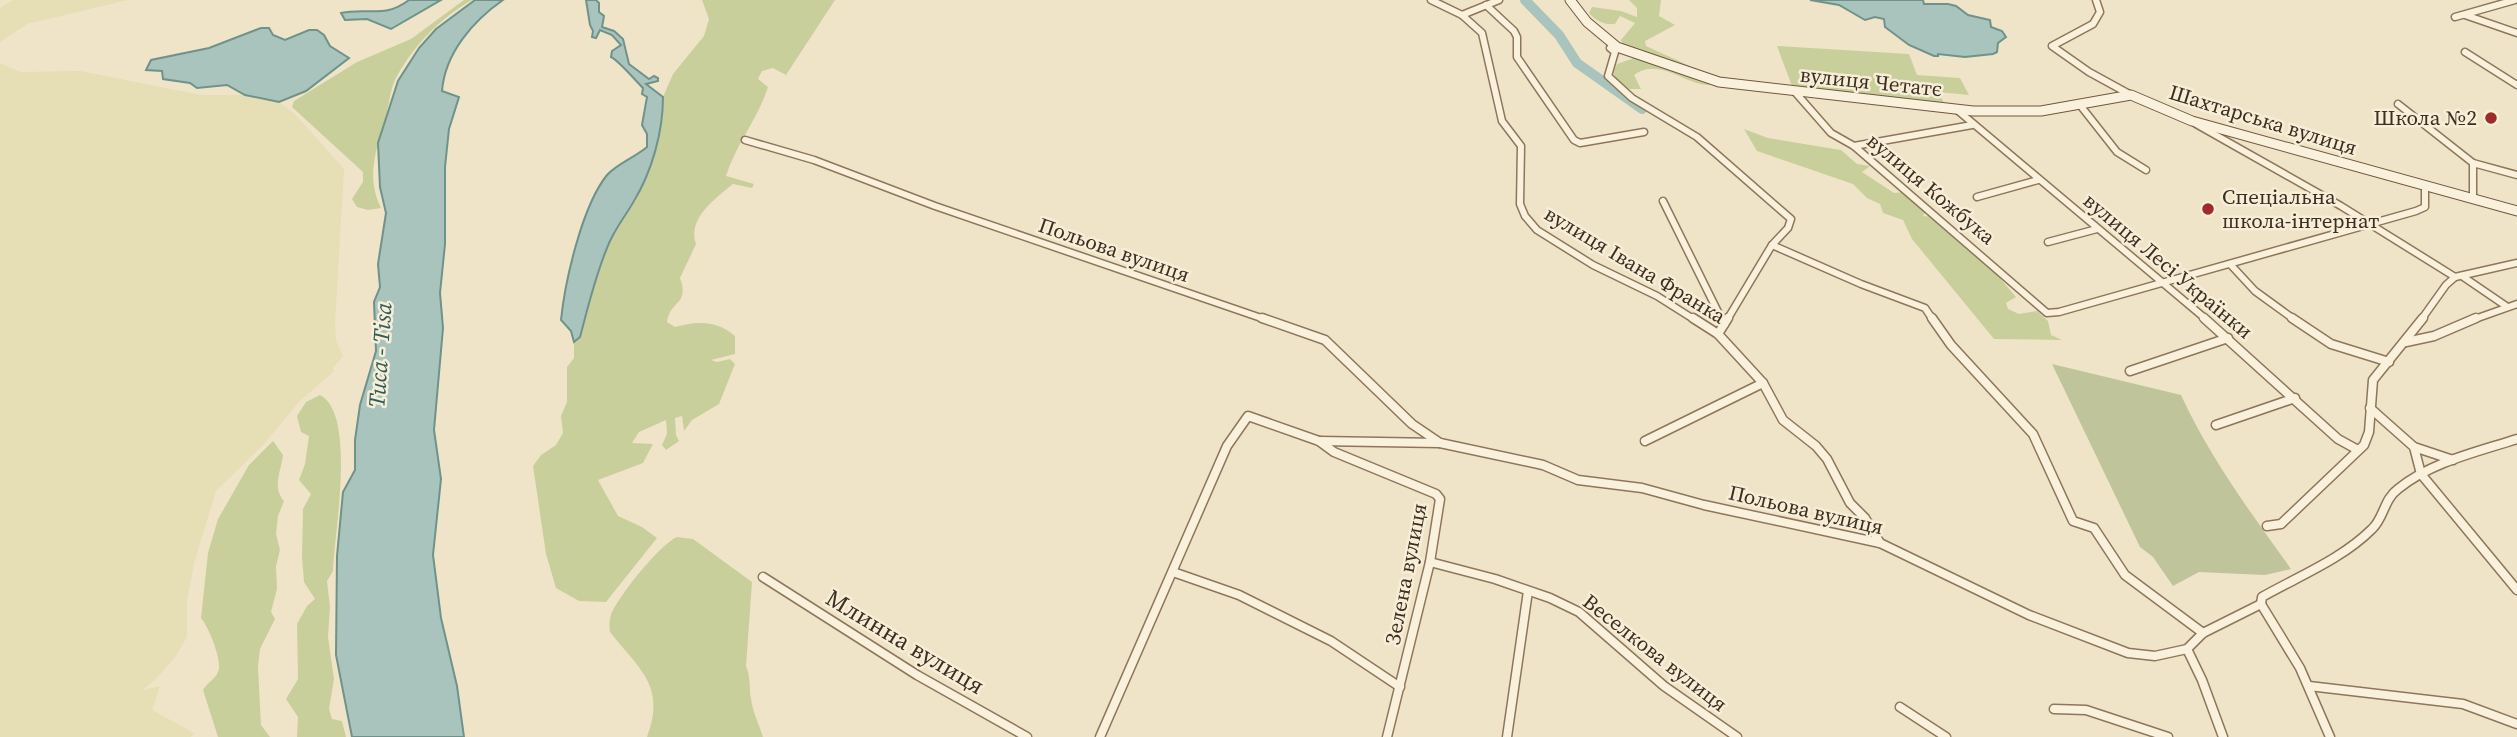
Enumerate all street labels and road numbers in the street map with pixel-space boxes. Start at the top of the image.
street label: вулиця Четатє [1798,60,1944,103]
street label: Шахтарська вулиця [2166,77,2361,162]
street label: вулиця Кожбука [1861,126,2002,251]
street label: вулиця Лесі Українки [2077,186,2259,345]
street label: вулиця Івана Франка [1539,199,1732,330]
street label: Польова вулиця [1035,210,1194,289]
street label: Польова вулиця [1726,478,1886,541]
street label: Зелена вулиця [1378,501,1433,647]
street label: Млинна вулиця [820,581,991,702]
street label: Веселкова вулиця [1577,587,1734,718]

